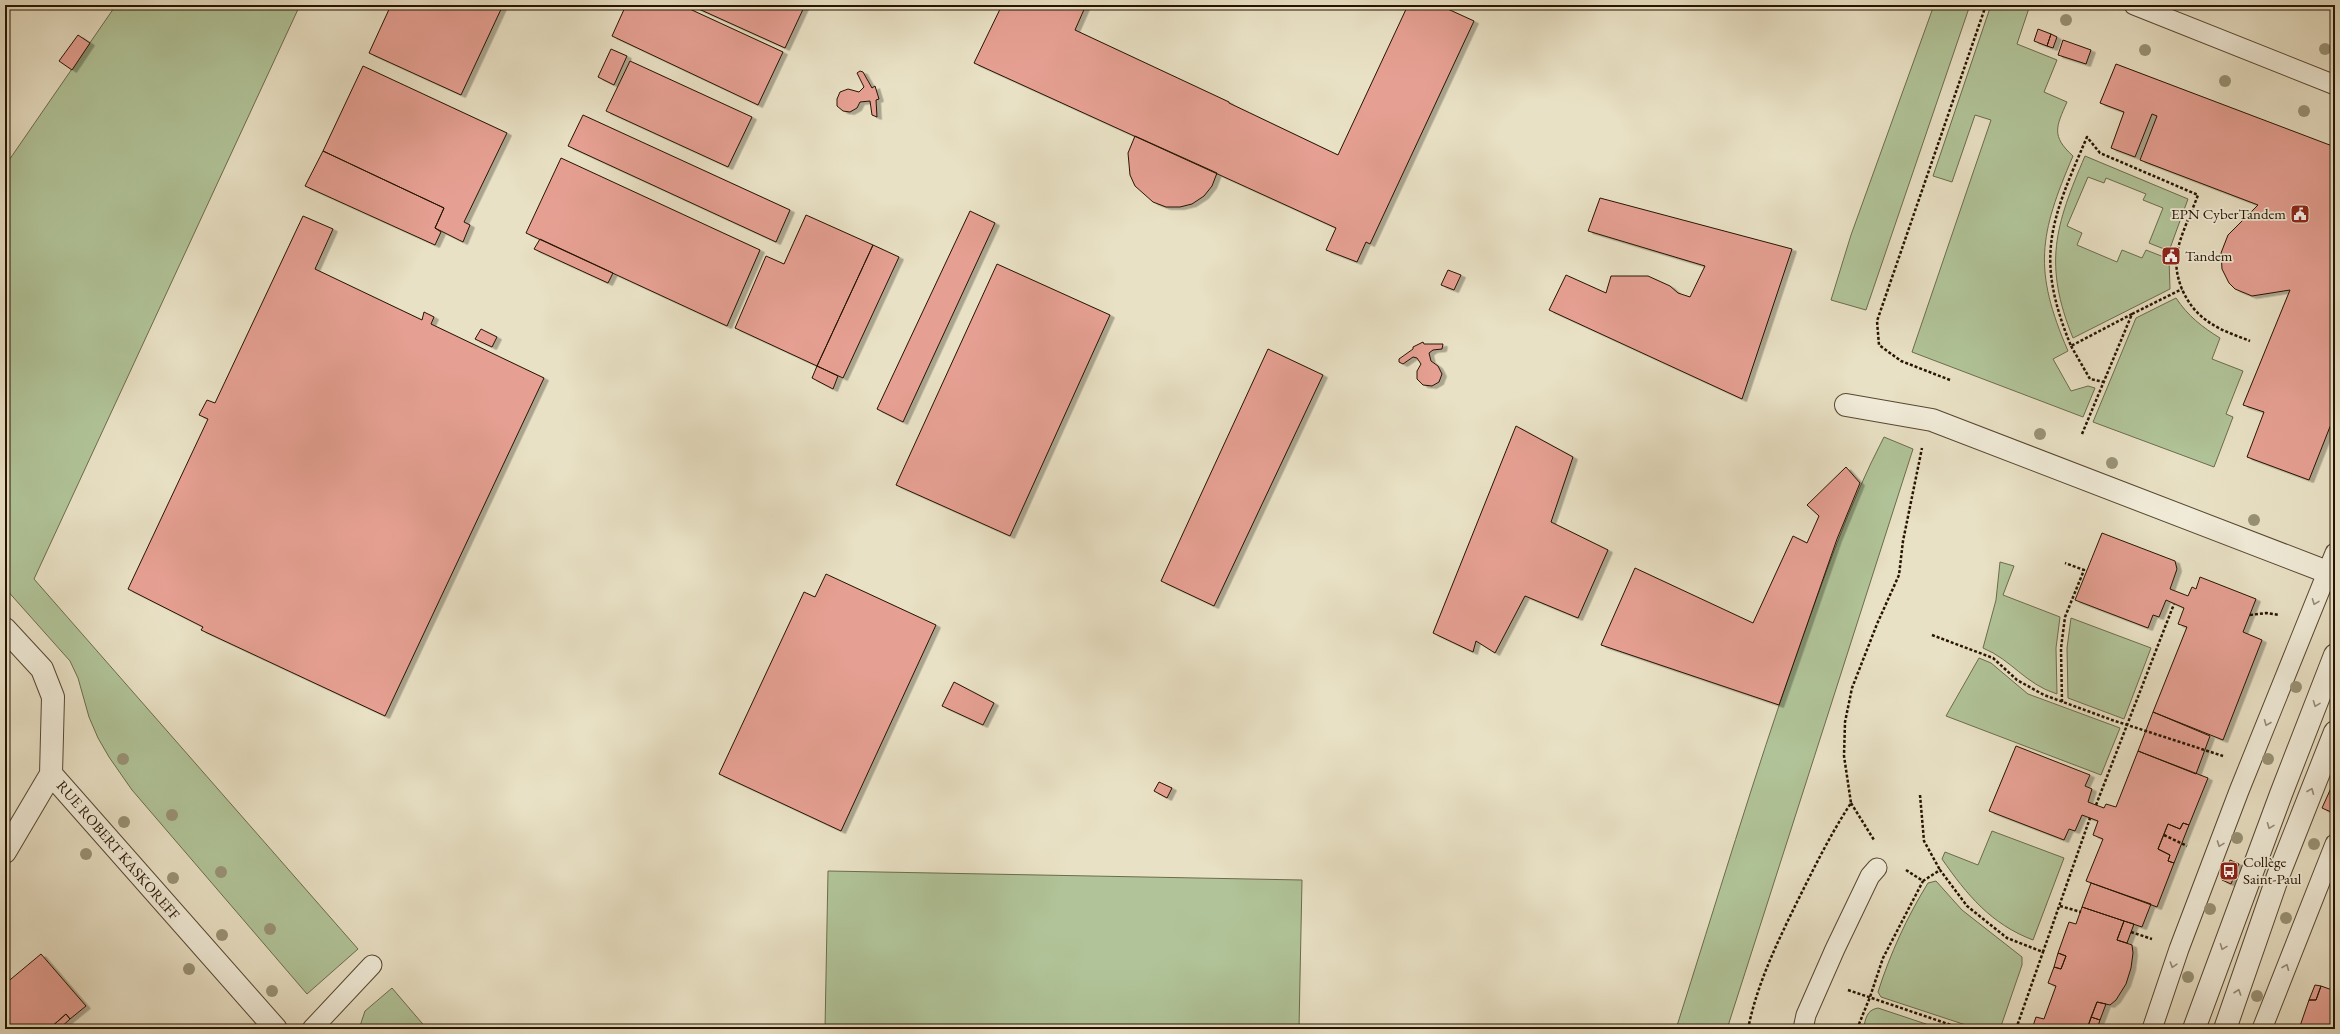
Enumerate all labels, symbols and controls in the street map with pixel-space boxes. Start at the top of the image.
public building icon: EPN CyberTandem [2289,203,2311,225]
place label: EPN CyberTandem [2171,204,2286,223]
public building icon: Tandem [2160,245,2182,267]
place label: Tandem [2185,246,2233,265]
one-way arrow [2312,599,2320,606]
one-way arrow [2312,701,2320,708]
one-way arrow [2264,718,2272,726]
street label: RUE ROBERT KASKOREFF [53,776,184,924]
one-way arrow [2307,788,2315,795]
one-way arrow [2266,822,2274,829]
one-way arrow [2216,841,2225,848]
place label: Collège Saint-Paul [2243,852,2302,888]
bus stop icon: Collège Saint-Paul [2218,860,2240,882]
one-way arrow [2220,944,2228,951]
one-way arrow [2170,962,2178,969]
one-way arrow [2282,963,2290,970]
one-way arrow [2234,989,2242,996]

